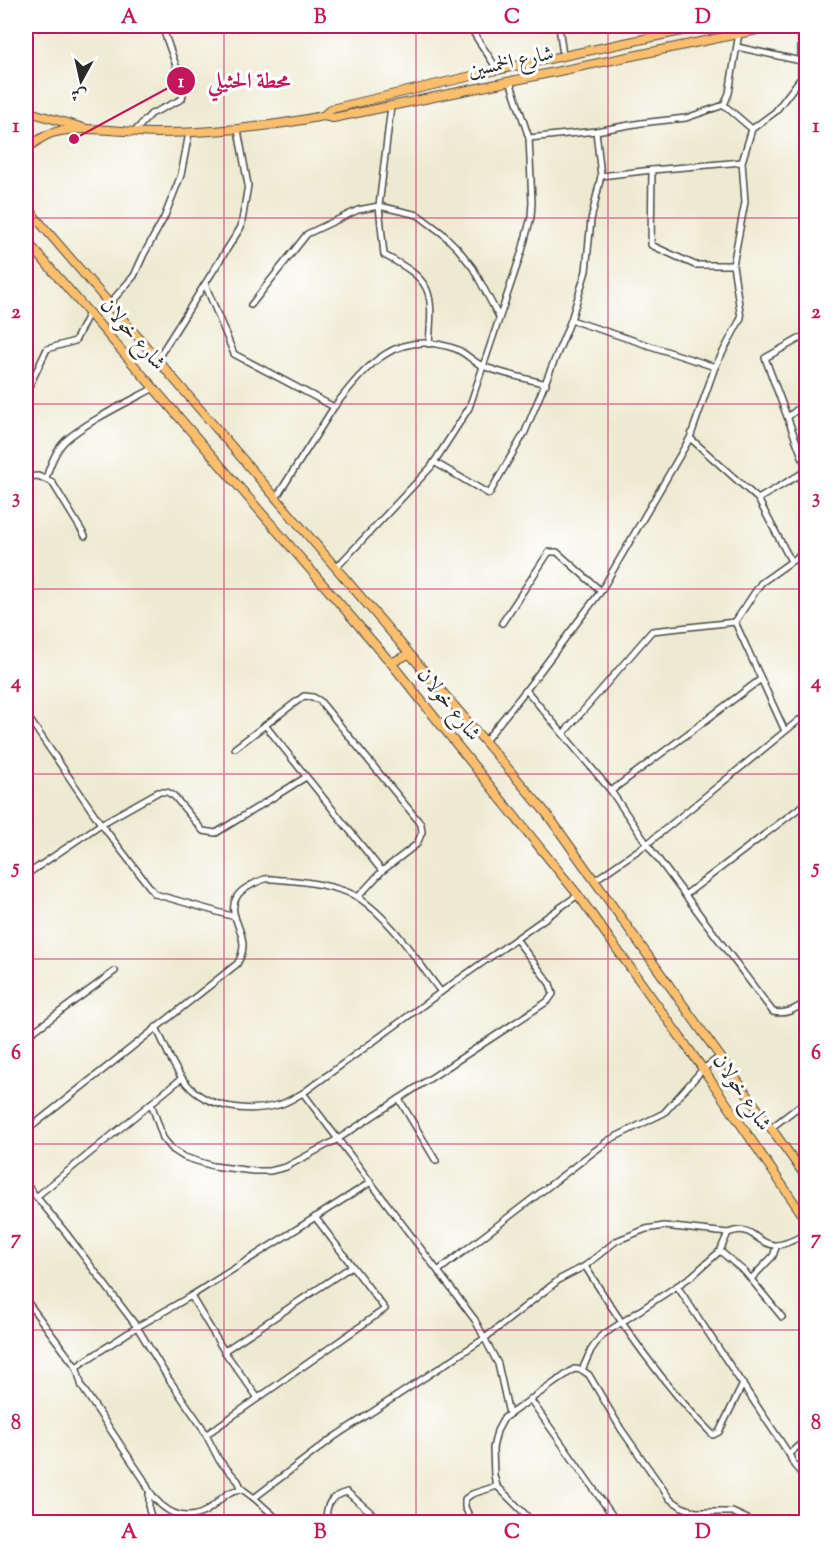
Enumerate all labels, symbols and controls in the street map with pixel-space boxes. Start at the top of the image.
text: A [121,4,138,33]
text: B [314,4,327,33]
text: C [504,4,520,33]
text: D [695,4,711,33]
street label: شارع الخمسين [465,39,557,88]
north arrow [51,51,111,111]
callout: محطة الحثيلي [166,61,302,101]
text: محطة الحثيلي [207,67,291,102]
text: 1 [178,70,185,96]
text: ش [70,81,89,106]
text: 1 [13,113,20,142]
text: 1 [813,113,820,142]
street label: شارع خولان [91,292,172,378]
text: 2 [11,299,21,328]
text: 2 [811,299,821,328]
text: 3 [12,484,20,513]
text: 3 [812,484,820,513]
street label: شارع خولان [408,662,487,749]
text: 4 [10,669,21,698]
text: 4 [810,669,821,698]
text: 5 [11,854,20,883]
text: 5 [811,854,820,883]
text: 6 [11,1040,21,1069]
text: 6 [811,1040,821,1069]
street label: شارع خولان [703,1048,778,1138]
text: 7 [11,1225,22,1254]
text: 7 [811,1225,822,1254]
text: 8 [11,1410,21,1439]
text: 8 [811,1410,821,1439]
text: A [121,1519,138,1548]
text: B [314,1519,327,1548]
text: C [504,1519,520,1548]
text: D [695,1519,711,1548]

